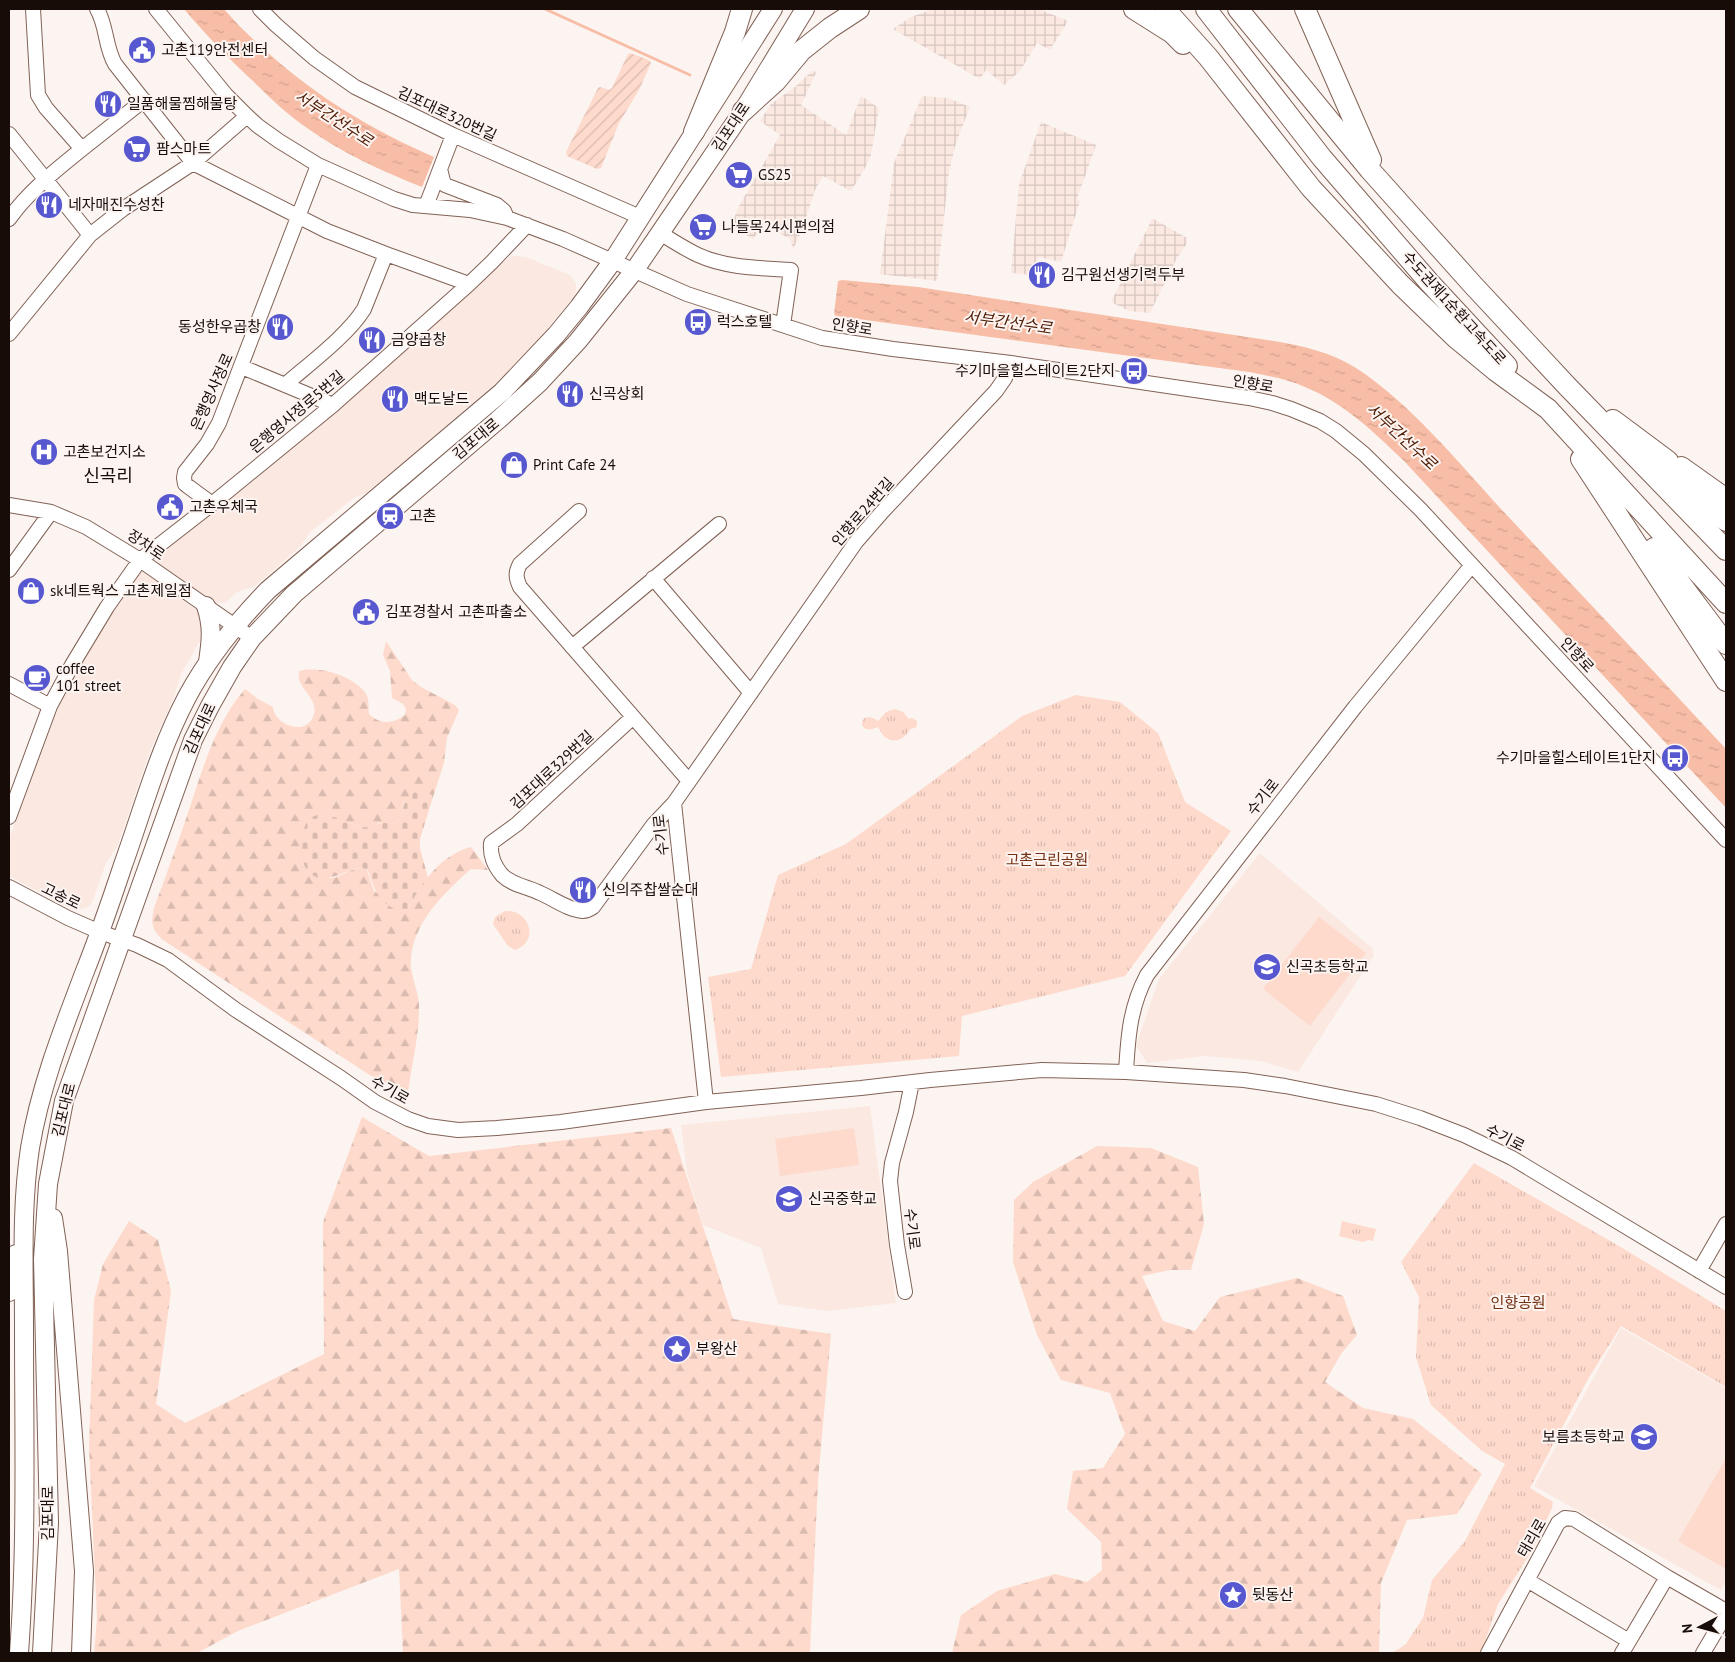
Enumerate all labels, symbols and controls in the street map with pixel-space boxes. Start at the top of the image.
public building icon: 고촌119안전센터 [127,35,157,65]
place label: 고촌119안전센터 [161,40,268,59]
street label: 김포대로320번길 [395,82,500,145]
water label: 서부간선수로 [292,86,378,151]
restaurant icon: 일품해물찜해물탕 [93,89,123,119]
place label: 일품해물찜해물탕 [127,94,238,113]
street label: 김포대로 [707,99,754,155]
supermarket icon: 팜스마트 [122,134,152,164]
place label: 팜스마트 [156,139,211,158]
supermarket icon: GS25 [724,160,754,190]
place label: GS25 [758,165,792,184]
restaurant icon: 네자매진수성찬 [34,190,64,220]
place label: 네자매진수성찬 [68,195,165,214]
supermarket icon: 나들목24시편의점 [688,212,718,242]
place label: 나들목24시편의점 [722,217,835,236]
street label: 수도권제1순환고속도로 [1398,247,1510,368]
restaurant icon: 김구원선생기력두부 [1027,260,1057,290]
place label: 김구원선생기력두부 [1061,265,1185,284]
water label: 서부간선수로 [963,306,1054,338]
bus stop icon: 럭스호텔 [683,307,713,337]
restaurant icon: 동성한우곱창 [265,312,295,342]
place label: 럭스호텔 [717,312,772,331]
street label: 인향로 [830,314,874,339]
place label: 동성한우곱창 [178,317,261,336]
restaurant icon: 금양곱창 [357,325,387,355]
place label: 금양곱창 [391,330,446,349]
street label: 은행영사정로 [186,350,237,433]
bus stop icon: 수기마을힐스테이트2단지 [1119,356,1149,386]
place label: 수기마을힐스테이트2단지 [955,361,1115,380]
street label: 은행영사정로5번길 [245,366,348,457]
street label: 인향로 [1231,371,1275,396]
restaurant icon: 신곡상회 [555,379,585,409]
restaurant icon: 맥도날드 [380,384,410,414]
place label: 신곡상회 [589,384,644,403]
place label: 맥도날드 [414,389,469,408]
water label: 서부간선수로 [1363,399,1442,474]
street label: 김포대로 [448,414,503,464]
hospital icon: 고촌보건지소 [29,437,59,467]
place label: 고촌보건지소 [63,442,146,461]
shop icon: Print Cafe 24 [499,450,529,480]
place label: Print Cafe 24 [533,455,616,474]
district label: 신곡리 [83,464,133,487]
street label: 인향로24번길 [827,473,898,550]
public building icon: 고촌우체국 [155,492,185,522]
place label: 고촌우체국 [189,497,258,516]
station icon: 고촌 [375,501,405,531]
place label: 고촌 [409,506,437,525]
street label: 장차로 [124,525,169,564]
shop icon: sk네트웍스 고촌제일점 [16,576,46,606]
place label: sk네트웍스 고촌제일점 [50,581,192,600]
public building icon: 김포경찰서 고촌파출소 [351,597,381,627]
place label: 김포경찰서 고촌파출소 [385,602,527,621]
street label: 인향로 [1556,633,1598,676]
place label: coffee 101 street [56,659,121,695]
cafe icon: coffee 101 street [22,663,52,693]
street label: 김포대로 [179,700,220,758]
street label: 김포대로329번길 [506,726,597,813]
bus stop icon: 수기마을힐스테이트1단지 [1660,743,1690,773]
place label: 수기마을힐스테이트1단지 [1496,748,1656,767]
street label: 수기로 [1242,775,1283,819]
street label: 수기로 [649,813,672,857]
park label: 고촌근린공원 [1006,850,1088,869]
restaurant icon: 신의주찹쌀순대 [568,875,598,905]
street label: 고송로 [38,878,84,913]
place label: 신의주찹쌀순대 [602,880,699,899]
school or university icon: 신곡초등학교 [1252,952,1282,982]
place label: 신곡초등학교 [1286,957,1369,976]
street label: 수기로 [368,1071,413,1108]
street label: 김포대로 [48,1081,79,1139]
street label: 수기로 [1482,1120,1528,1155]
school or university icon: 신곡중학교 [774,1184,804,1214]
place label: 신곡중학교 [808,1189,877,1208]
street label: 수기로 [901,1207,924,1251]
park label: 인향공원 [1490,1293,1546,1312]
place icon: 부왕산 [662,1334,692,1364]
place label: 부왕산 [696,1339,738,1358]
school or university icon: 보름초등학교 [1629,1422,1659,1452]
place label: 보름초등학교 [1542,1427,1625,1446]
street label: 김포대로 [38,1485,57,1541]
street label: 태리로 [1513,1515,1550,1560]
place icon: 뒷동산 [1218,1580,1248,1610]
place label: 뒷동산 [1252,1585,1294,1604]
north arrow [1675,1602,1725,1652]
text: N [1678,1623,1697,1634]

